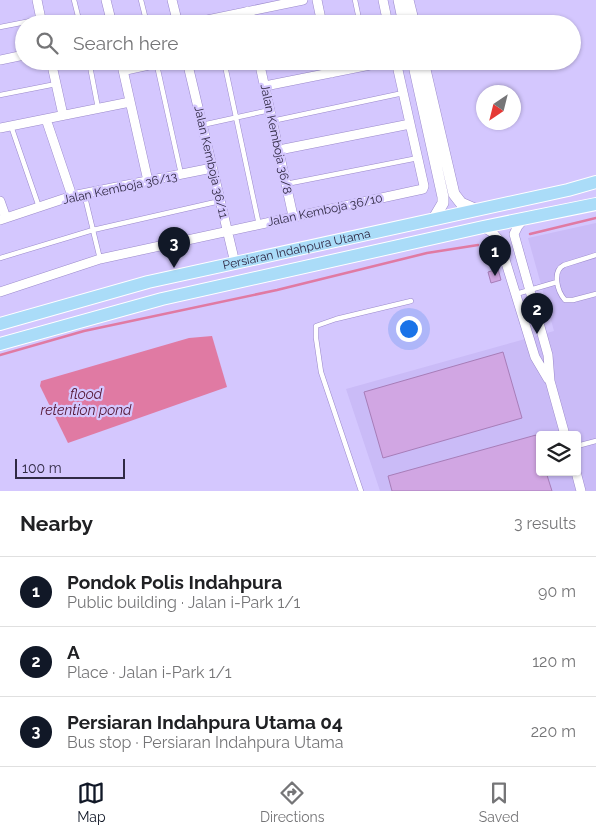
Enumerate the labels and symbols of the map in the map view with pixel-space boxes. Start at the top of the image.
street label: Jalan Kemboja 36/8 [257,83,295,195]
north arrow [476,85,521,130]
street label: Jalan Kemboja 36/11 [191,104,231,220]
street label: Jalan Kemboja 36/13 [62,169,178,207]
street label: Jalan Kemboja 36/10 [266,191,384,229]
street label: Persiaran Indahpura Utama [221,226,372,272]
pin: 3 [158,227,190,268]
pin: 1 [479,235,511,276]
pin: 2 [521,293,553,334]
your location [396,316,422,342]
water label: flood retention pond [41,386,132,418]
scale bar [15,456,125,479]

